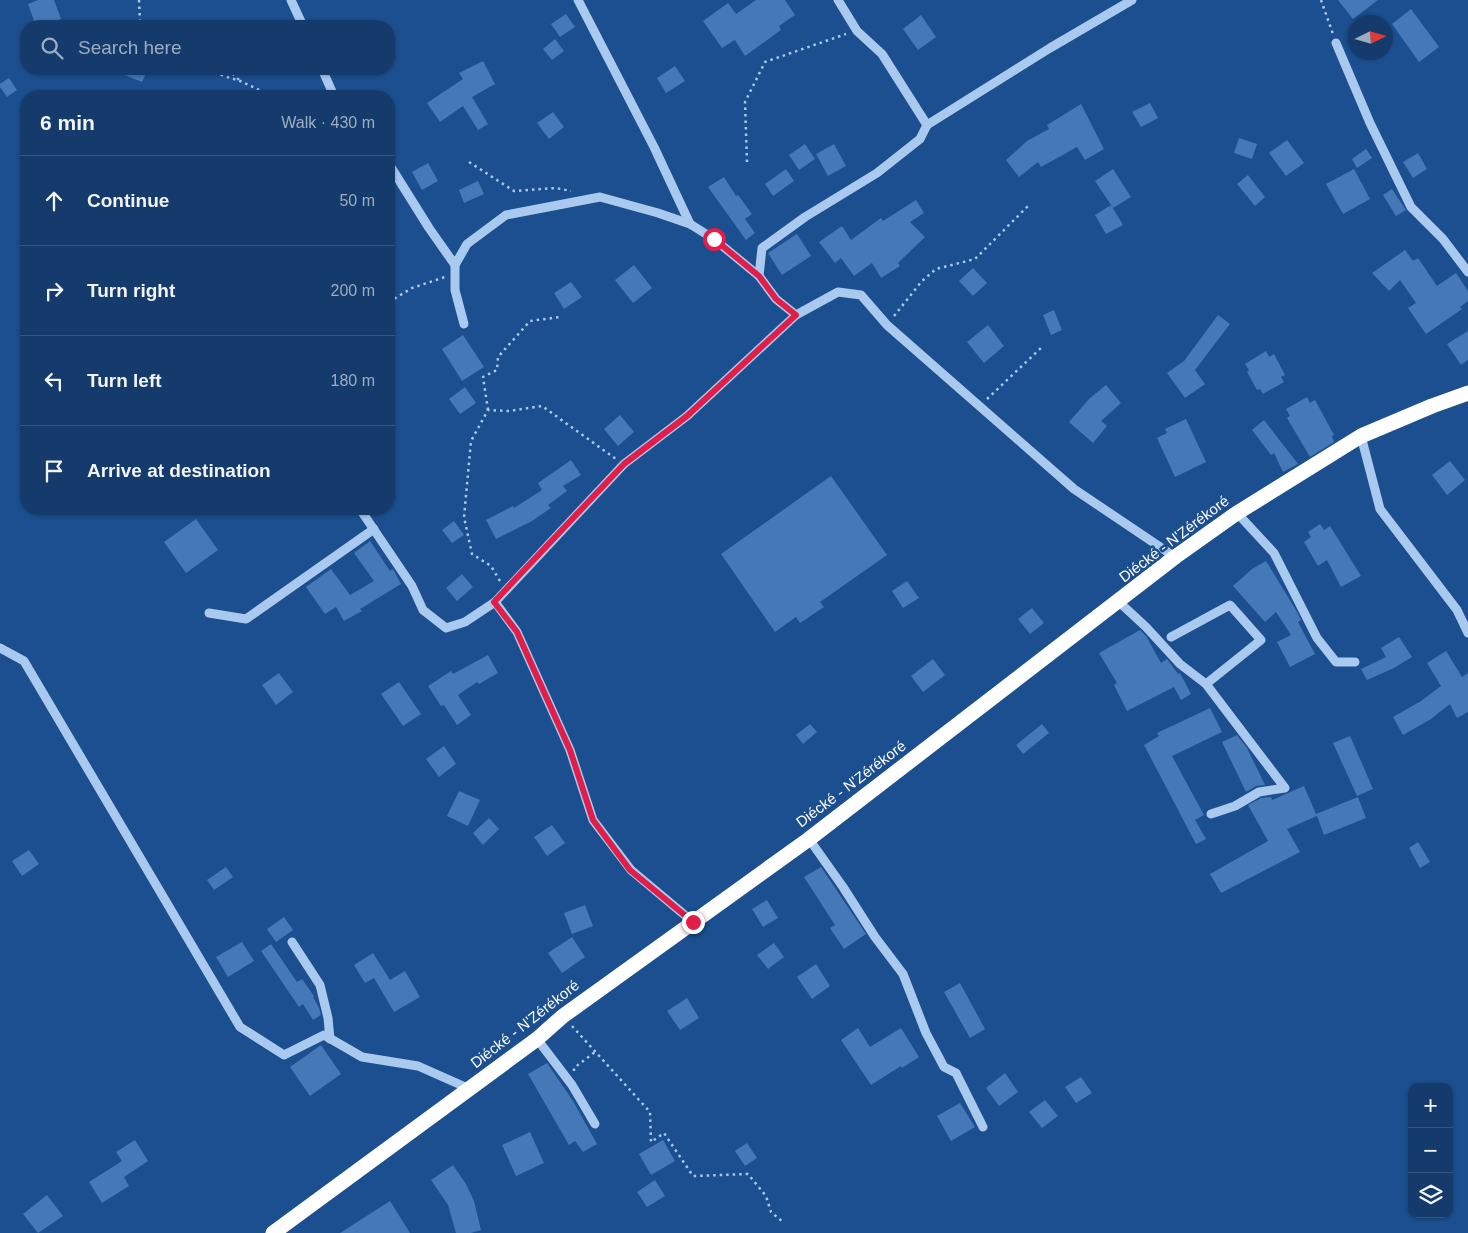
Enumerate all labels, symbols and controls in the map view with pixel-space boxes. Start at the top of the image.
north arrow [1348,15,1393,60]
search box [20,20,395,75]
icon: search [38,34,66,62]
text: Search here [78,37,182,58]
text: 6 min [40,111,95,134]
text: Walk · 430 m [281,114,375,131]
icon: ahead [40,187,68,215]
text: Continue [87,190,169,211]
text: 50 m [339,192,375,209]
route start [703,228,726,251]
icon: right [40,277,68,305]
text: Turn right [87,280,175,301]
text: 200 m [331,282,375,299]
icon: left [40,367,68,395]
text: Turn left [87,370,162,391]
text: 180 m [331,372,375,389]
icon: arrive [40,457,68,485]
text: Arrive at destination [87,460,271,481]
street label: Diécké - N'Zérékoré [1116,492,1232,585]
street label: Diécké - N'Zérékoré [793,737,909,830]
route end [682,911,705,934]
street label: Diécké - N'Zérékoré [467,976,582,1071]
map controls [1408,1083,1453,1218]
button: + [1408,1083,1453,1128]
button: − [1408,1128,1453,1173]
button: layers [1408,1173,1453,1218]

